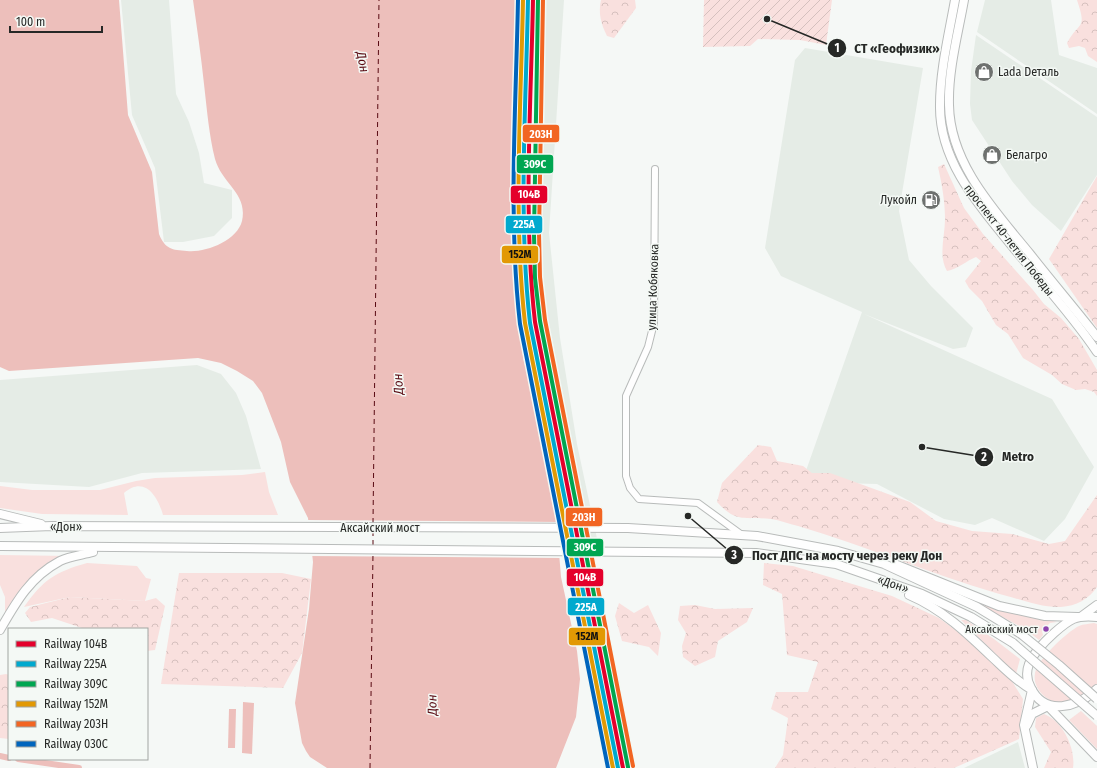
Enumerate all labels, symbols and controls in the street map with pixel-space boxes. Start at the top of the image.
scale bar [10,8,102,34]
text: 100 m [16,15,45,29]
callout: СТ «Геофизик» [827,36,948,61]
text: 1 [834,41,840,55]
text: СТ «Геофизик» [854,41,940,56]
water label: Дон [353,49,372,74]
shop icon: Lada Dеталь [973,61,995,83]
place label: Lada Dеталь [998,65,1059,79]
line badge: 203Н [522,124,560,143]
text: 203Н [529,128,553,141]
shop icon: Белагро [981,144,1003,166]
place label: Белагро [1006,148,1048,162]
line badge: 309С [516,154,554,174]
text: 309С [523,158,547,171]
street label: проспект 40-летия Победы [961,181,1057,299]
line badge: 104В [510,185,548,204]
text: 104В [518,188,540,201]
fuel station icon: Лукойл [920,189,942,211]
place label: Лукойл [880,193,917,207]
line badge: 225А [505,215,543,234]
text: 225А [512,218,536,231]
street label: улица Кобяковка [644,243,662,331]
line badge: 152М [501,245,539,264]
text: 152М [509,248,532,261]
water label: Дон [390,373,406,396]
callout: Metro [974,444,1042,469]
text: Metro [1002,449,1034,464]
text: 2 [980,450,987,464]
line badge: 203Н [565,507,603,527]
text: 203Н [572,511,596,524]
street label: «Дон» [50,520,82,534]
street label: Аксайский мост [340,521,420,535]
line badge: 309С [566,538,604,557]
text: 309С [573,541,597,554]
callout: Пост ДПС на мосту через реку Дон [724,542,951,567]
text: 3 [730,548,737,562]
text: Пост ДПС на мосту через реку Дон [752,548,942,563]
line badge: 104В [566,568,604,587]
text: 104В [574,571,596,584]
street label: «Дон» [875,572,911,596]
line badge: 225А [567,597,605,616]
text: 225А [574,601,598,614]
place label: Аксайский мост [965,623,1039,636]
marker: Аксайский мост [1041,624,1051,634]
line badge: 152М [568,627,606,646]
legend [8,628,148,760]
text: 152М [576,630,599,643]
text: Railway 104В [44,637,108,651]
text: Railway 225А [44,657,107,671]
text: Railway 309С [44,677,108,691]
water label: Дон [424,694,440,717]
text: Railway 152М [44,697,108,711]
text: Railway 203Н [44,717,108,731]
text: Railway 030C [44,737,108,751]

